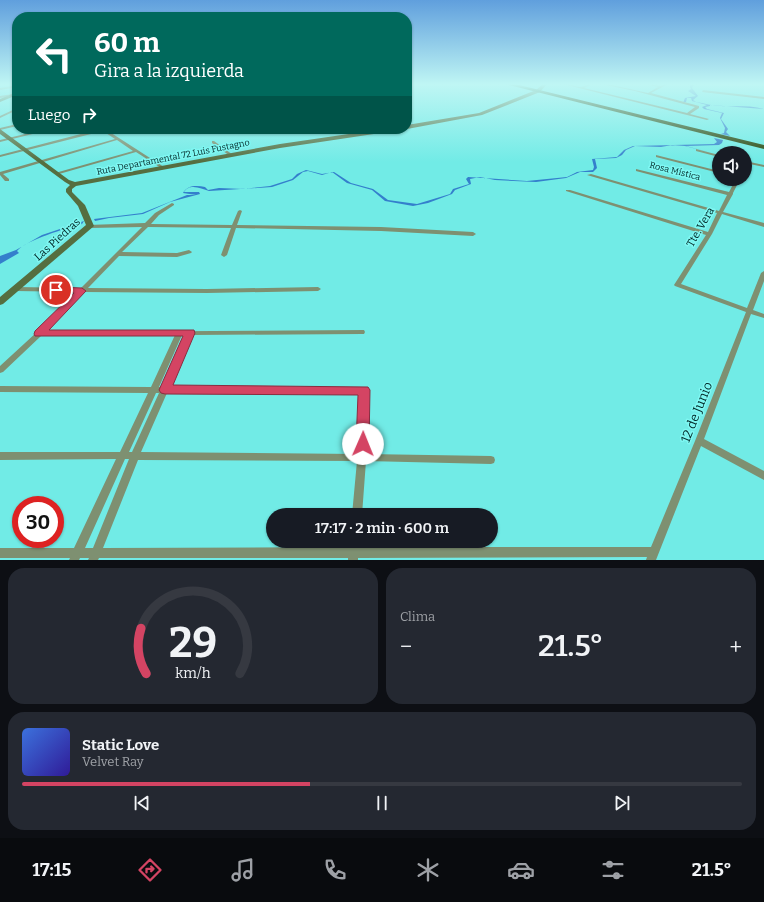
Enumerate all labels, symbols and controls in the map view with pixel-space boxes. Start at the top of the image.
text: 60 m [94,26,160,59]
icon: left [28,28,80,80]
text: Gira a la izquierda [94,60,244,82]
icon: right [78,104,100,126]
text: Luego [28,106,70,124]
street label: Ruta Departamental 72 Luis Fustagno [96,137,250,177]
map controls [712,146,752,186]
button: sound [712,146,752,186]
street label: Rosa Mística [648,160,702,182]
street label: Tte. Vera [684,205,717,250]
street label: Las Piedras [32,215,83,263]
pin [39,273,73,307]
icon: arrive [45,279,67,301]
street label: 12 de Junio [677,380,715,445]
position arrow [342,423,384,465]
speed limit sign: 30 [12,496,64,548]
text: 17:17 · 2 min · 600 m [315,519,449,537]
text: Clima [400,609,435,624]
text: 29 [169,618,217,668]
text: 21.5° [538,628,604,664]
text: − [400,633,412,660]
text: + [729,633,742,660]
text: km/h [175,665,211,682]
text: Static Love [82,736,159,754]
text: Velvet Ray [82,754,144,769]
icon: previous [131,792,153,814]
icon: pause [371,792,393,814]
icon: next [611,792,633,814]
icon: directions [136,856,164,884]
icon: music [229,856,257,884]
icon: phone [321,856,349,884]
icon: climate [414,856,442,884]
icon: car [507,856,535,884]
icon: filters [599,856,627,884]
text: 17:15 [32,859,71,881]
text: 21.5° [692,859,732,881]

